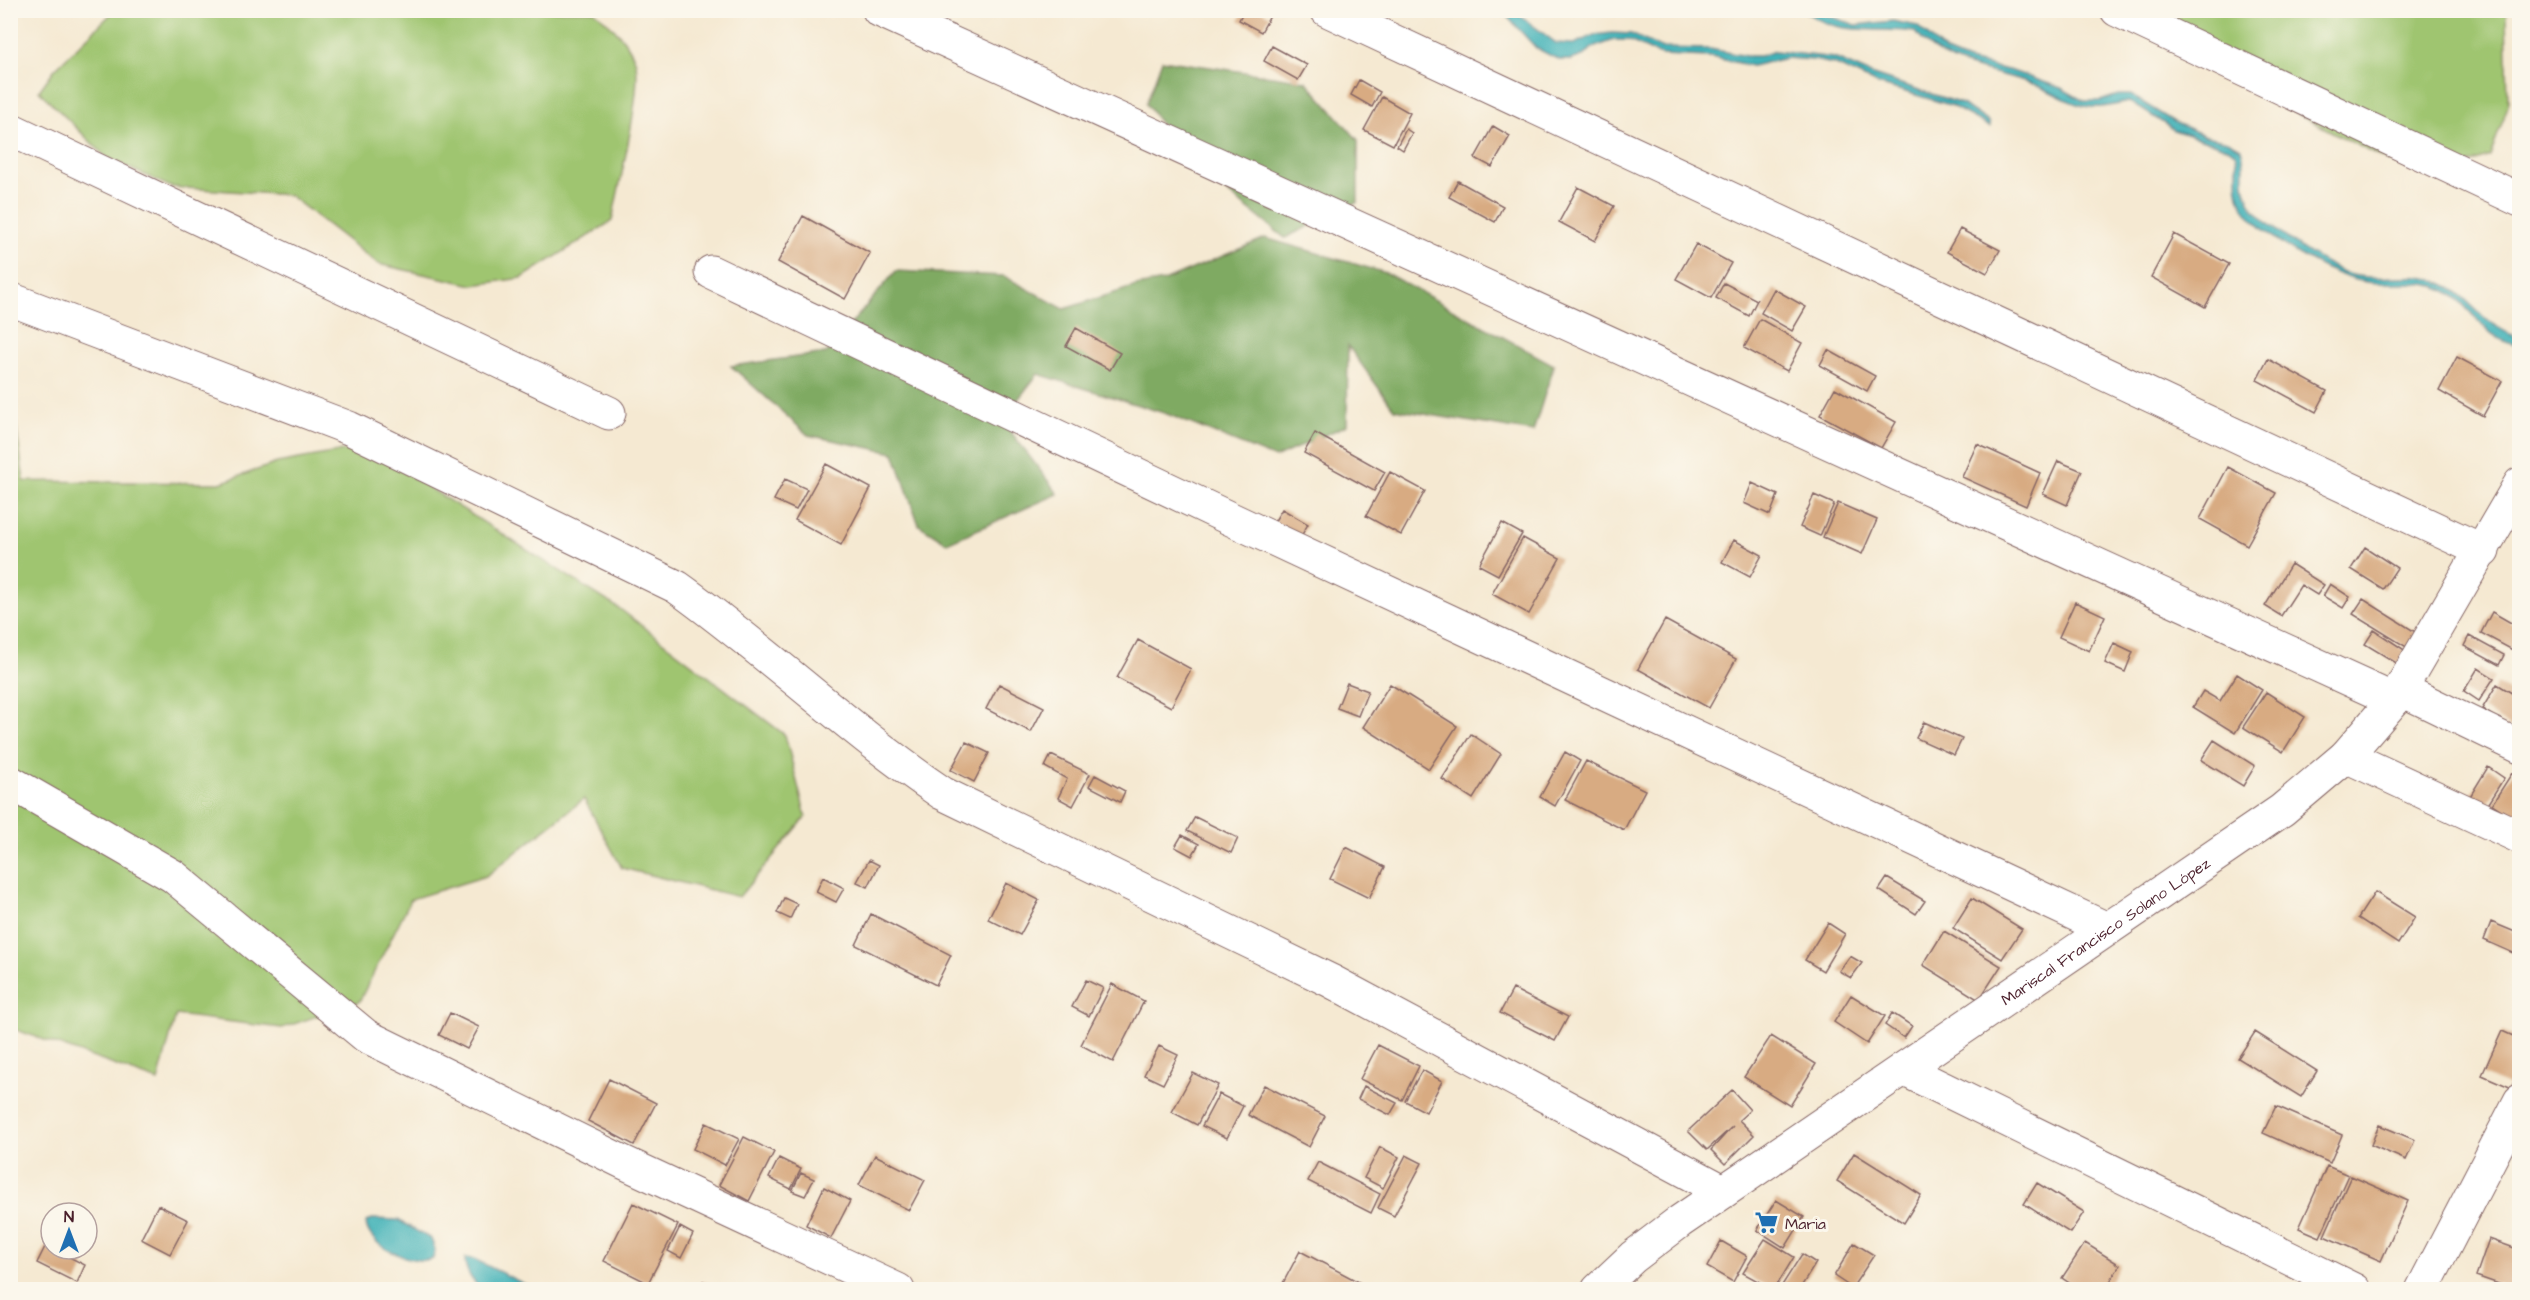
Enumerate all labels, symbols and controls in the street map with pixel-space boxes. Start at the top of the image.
street label: Mariscal Francisco Solano López [1997,852,2215,1011]
north arrow [39,1201,99,1261]
text: N [64,1206,74,1228]
supermarket icon: Maria [1754,1210,1780,1236]
place label: Maria [1785,1213,1826,1235]

